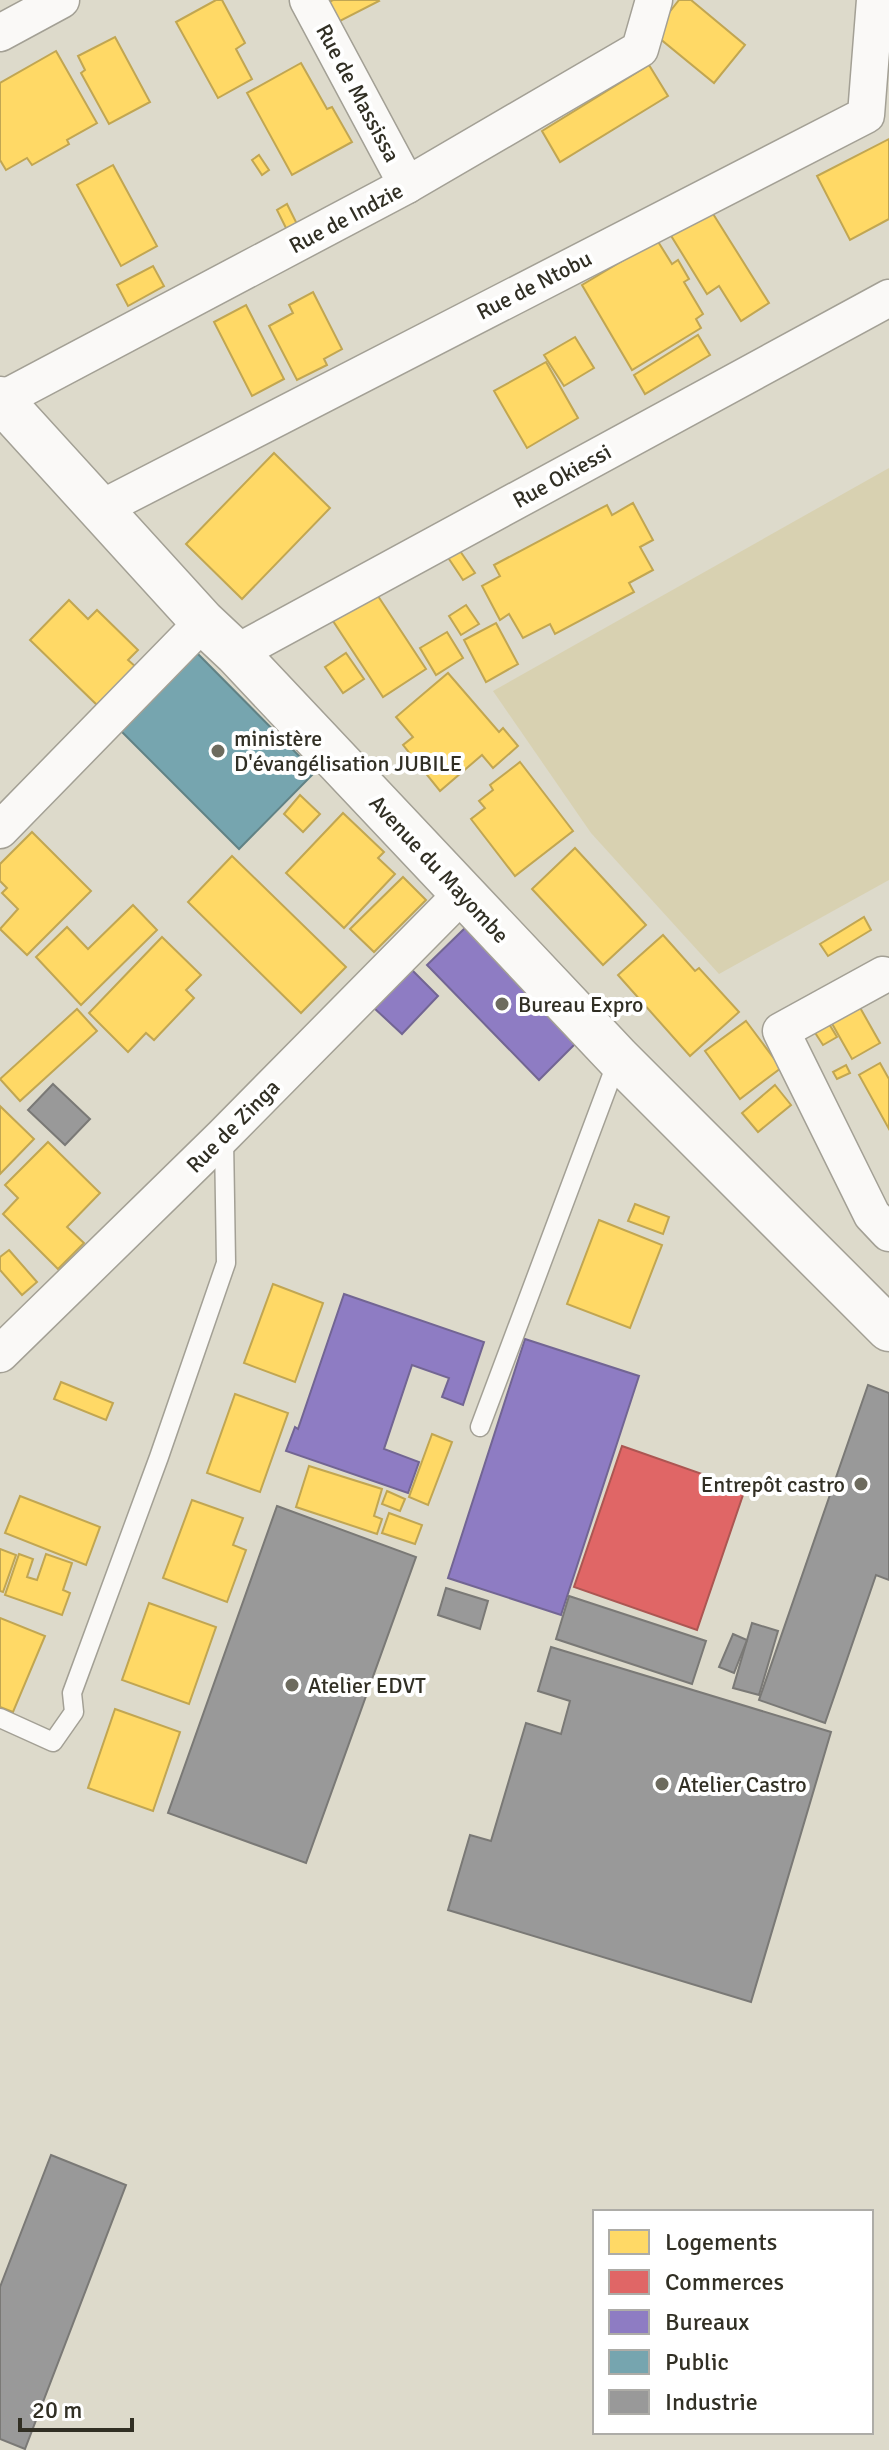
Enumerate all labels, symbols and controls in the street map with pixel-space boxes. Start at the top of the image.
street label: Rue de Massissa [310,19,406,167]
street label: Rue de Indzie [284,177,408,259]
street label: Rue de Ntobu [472,244,596,326]
street label: Rue Okiessi [508,438,616,514]
place label: ministère D'évangélisation JUBILE [234,725,462,777]
marker: ministère D'évangélisation JUBILE [209,742,227,760]
street label: Avenue du Mayombe [364,789,514,949]
place label: Bureau Expro [518,991,643,1018]
marker: Bureau Expro [493,995,511,1013]
street label: Rue de Zinga [181,1074,285,1178]
place label: Entrepôt castro [701,1471,845,1498]
marker: Entrepôt castro [852,1475,870,1493]
place label: Atelier EDVT [308,1672,426,1699]
marker: Atelier EDVT [283,1676,301,1694]
place label: Atelier Castro [678,1771,807,1798]
marker: Atelier Castro [653,1775,671,1793]
legend [593,2210,873,2434]
text: Logements [665,2227,777,2257]
text: Commerces [665,2267,784,2297]
text: Bureaux [665,2307,749,2337]
text: Public [665,2347,729,2377]
scale bar [20,2382,132,2432]
text: Industrie [665,2387,758,2417]
text: 20 m [32,2395,82,2425]

